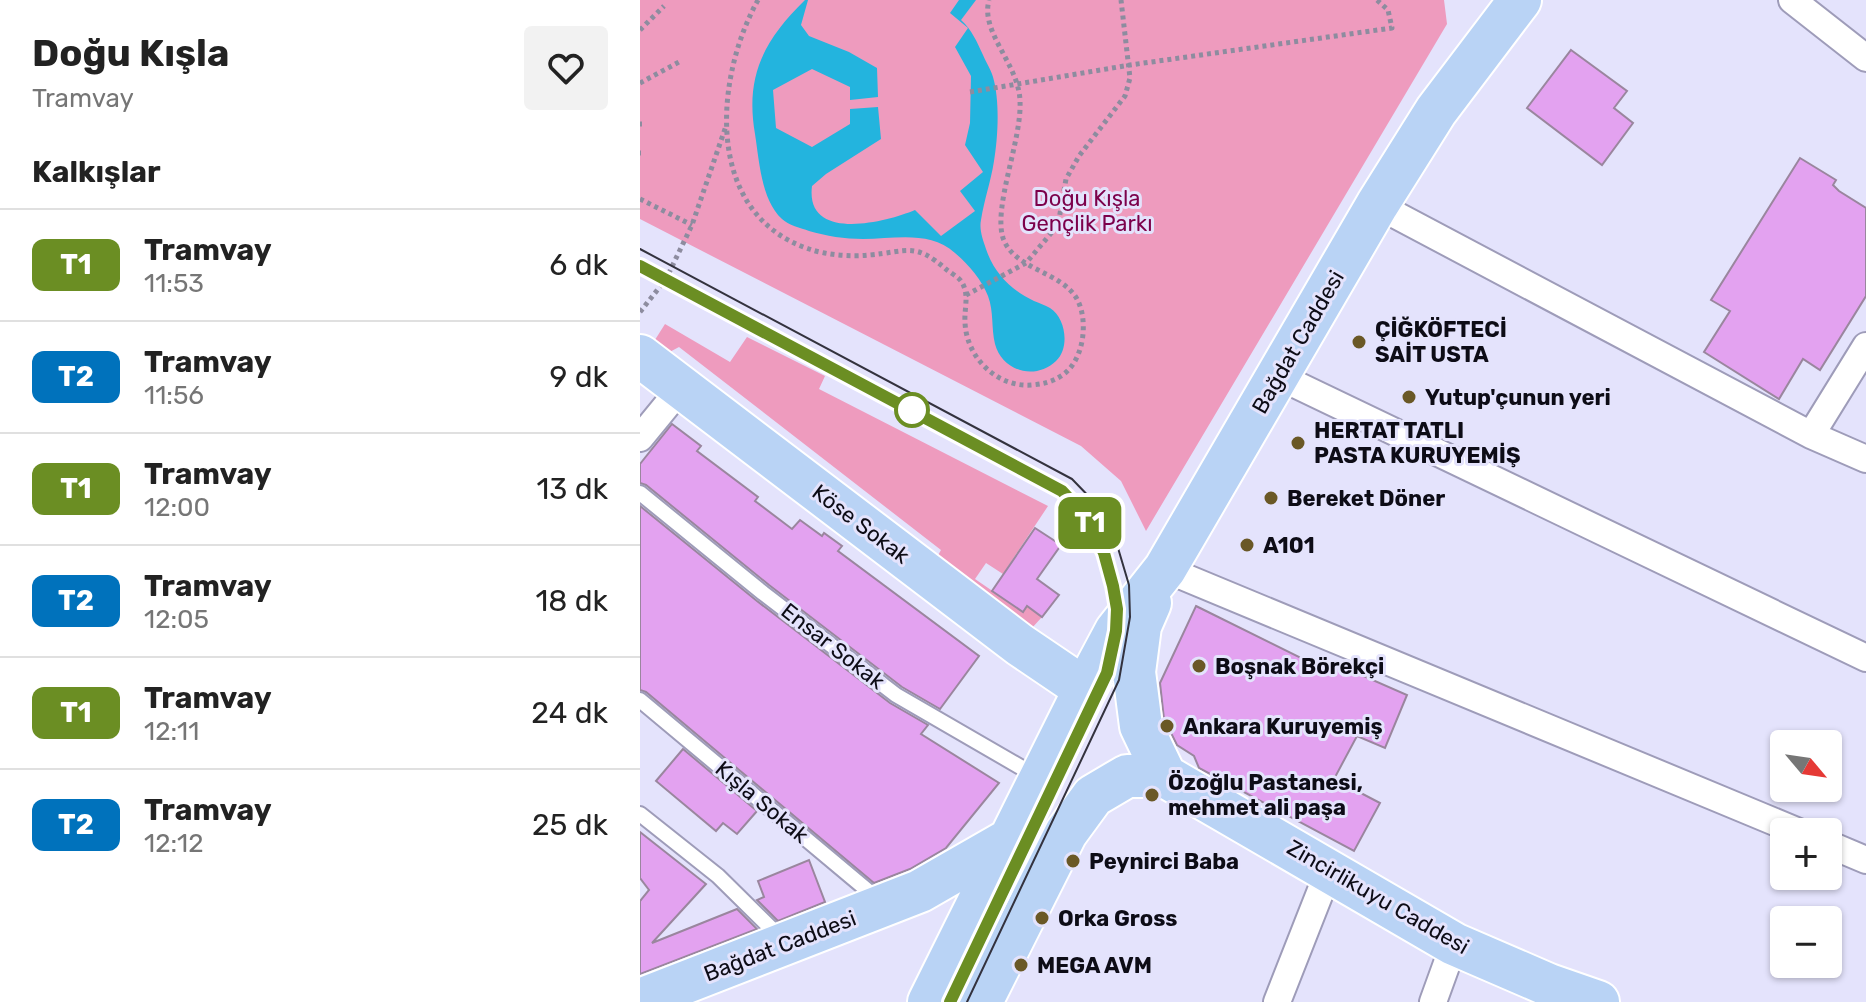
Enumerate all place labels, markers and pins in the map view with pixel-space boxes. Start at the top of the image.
place label: ÇİĞKÖFTECİ SAİT USTA [1375,316,1507,368]
marker: ÇİĞKÖFTECİ SAİT USTA [1350,333,1368,351]
place label: Yutup'çunun yeri [1425,384,1611,411]
marker: Yutup'çunun yeri [1400,388,1418,406]
unlabelled marker [895,393,929,427]
place label: HERTAT TATLI PASTA KURUYEMİŞ [1314,417,1521,469]
marker: HERTAT TATLI PASTA KURUYEMİŞ [1289,434,1307,452]
place label: Bereket Döner [1287,485,1445,512]
marker: Bereket Döner [1262,489,1280,507]
place label: A101 [1263,532,1315,559]
marker: A101 [1238,536,1256,554]
place label: Boşnak Börekçi [1215,653,1384,680]
marker: Boşnak Börekçi [1190,657,1208,675]
place label: Ankara Kuruyemiş [1183,713,1383,740]
marker: Ankara Kuruyemiş [1158,717,1176,735]
place label: Özoğlu Pastanesi, mehmet ali paşa [1168,769,1363,821]
marker: Özoğlu Pastanesi, mehmet ali paşa [1143,786,1161,804]
place label: Peynirci Baba [1089,848,1239,875]
marker: Peynirci Baba [1064,852,1082,870]
place label: Orka Gross [1058,905,1177,932]
marker: Orka Gross [1033,909,1051,927]
place label: MEGA AVM [1037,952,1152,979]
marker: MEGA AVM [1012,956,1030,974]

